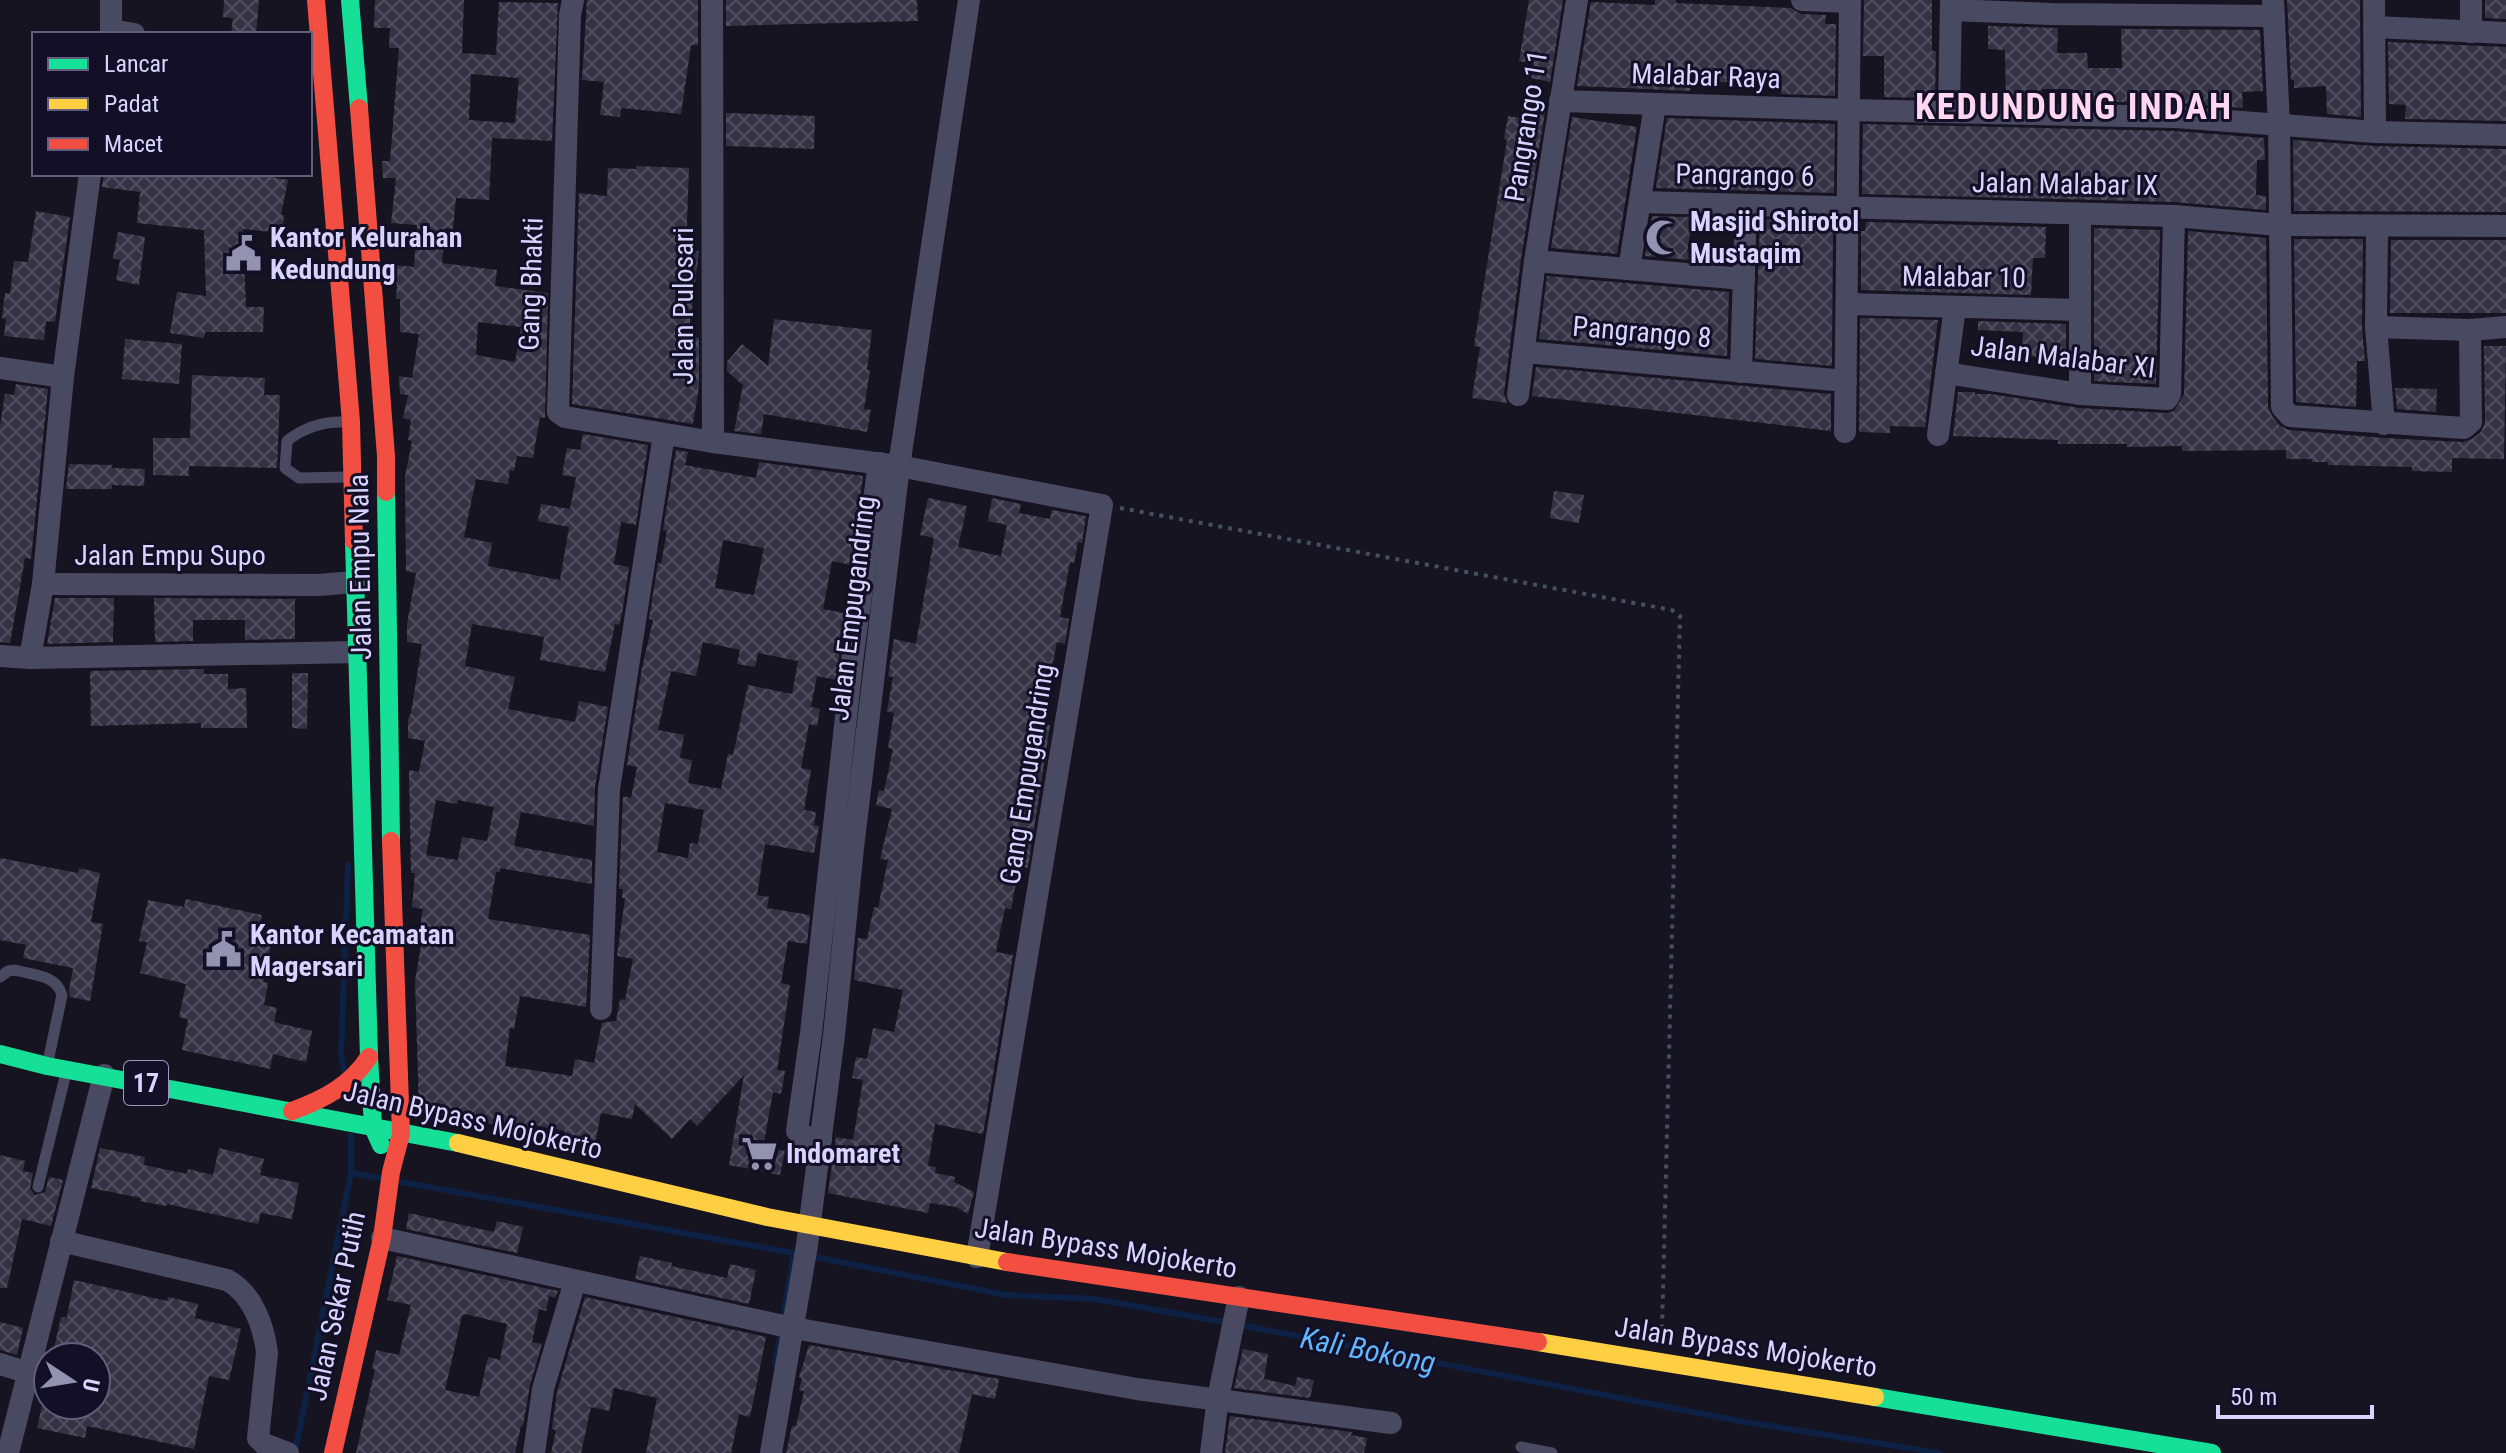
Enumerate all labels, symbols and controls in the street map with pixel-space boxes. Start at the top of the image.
legend [32,32,312,176]
street label: Pangrango 11 [1498,48,1554,204]
text: Lancar [104,50,168,78]
street label: Malabar Raya [1631,57,1781,95]
district label: KEDUNDUNG INDAH [1915,86,2233,128]
text: Padat [104,90,159,118]
text: Macet [104,130,163,158]
street label: Pangrango 6 [1675,157,1815,193]
street label: Jalan Malabar IX [1972,166,2158,202]
place label: Masjid Shirotol Mustaqim [1690,205,1859,270]
street label: Gang Bhakti [512,217,550,351]
mosque icon: Masjid Shirotol Mustaqim [1645,218,1683,256]
place label: Kantor Kelurahan Kedundung [270,221,462,286]
street label: Jalan Pulosari [667,227,700,385]
public building icon: Kantor Kelurahan Kedundung [225,234,263,272]
street label: Malabar 10 [1902,259,2026,295]
street label: Pangrango 8 [1571,309,1713,355]
street label: Jalan Malabar XI [1969,329,2157,385]
street label: Jalan Empu Nala [342,474,378,660]
street label: Jalan Empugandring [822,494,882,722]
street label: Jalan Empu Supo [74,539,266,572]
street label: Gang Empugandring [993,661,1061,887]
place label: Kantor Kecamatan Magersari [250,918,454,983]
public building icon: Kantor Kecamatan Magersari [205,931,243,969]
road number: 17 [124,1061,168,1105]
street label: Jalan Bypass Mojokerto [340,1074,606,1166]
supermarket icon: Indomaret [741,1134,779,1172]
place label: Indomaret [786,1137,900,1170]
street label: Jalan Sekar Putih [300,1208,372,1404]
street label: Jalan Bypass Mojokerto [972,1211,1240,1285]
street label: Jalan Bypass Mojokerto [1612,1310,1880,1384]
water label: Kali Bokong [1298,1320,1438,1380]
north arrow [32,1341,112,1421]
scale bar [2218,1369,2372,1419]
text: U [78,1376,105,1394]
text: 50 m [2230,1383,2277,1411]

